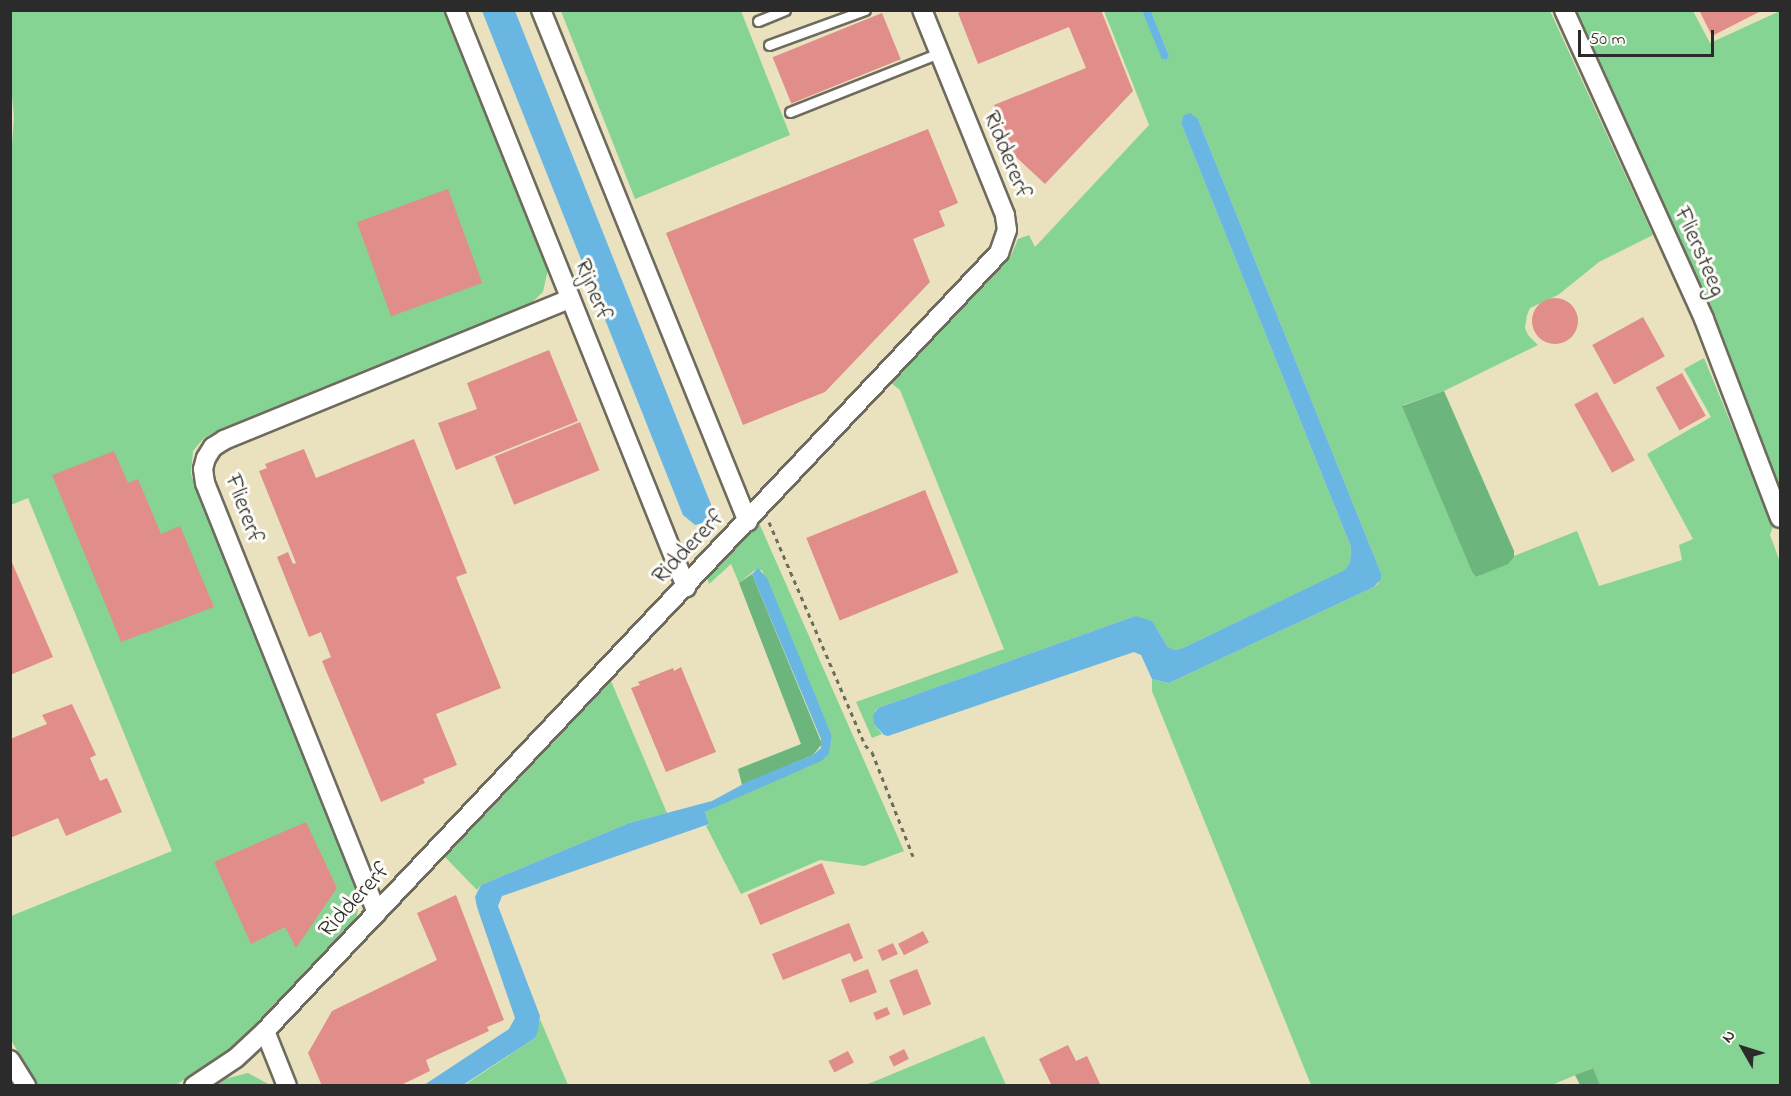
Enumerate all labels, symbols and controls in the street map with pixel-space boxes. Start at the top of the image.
scale bar [1581,18,1718,56]
text: 50 m [1589,27,1626,53]
street label: Riddererf [975,107,1037,203]
street label: Fliersteeg [1667,203,1731,301]
street label: Rijnerf [567,255,617,325]
street label: Fliererf [217,471,269,547]
street label: Riddererf [647,505,731,591]
street label: Riddererf [313,858,397,944]
north arrow [1713,1018,1773,1078]
text: N [1716,1025,1742,1048]

